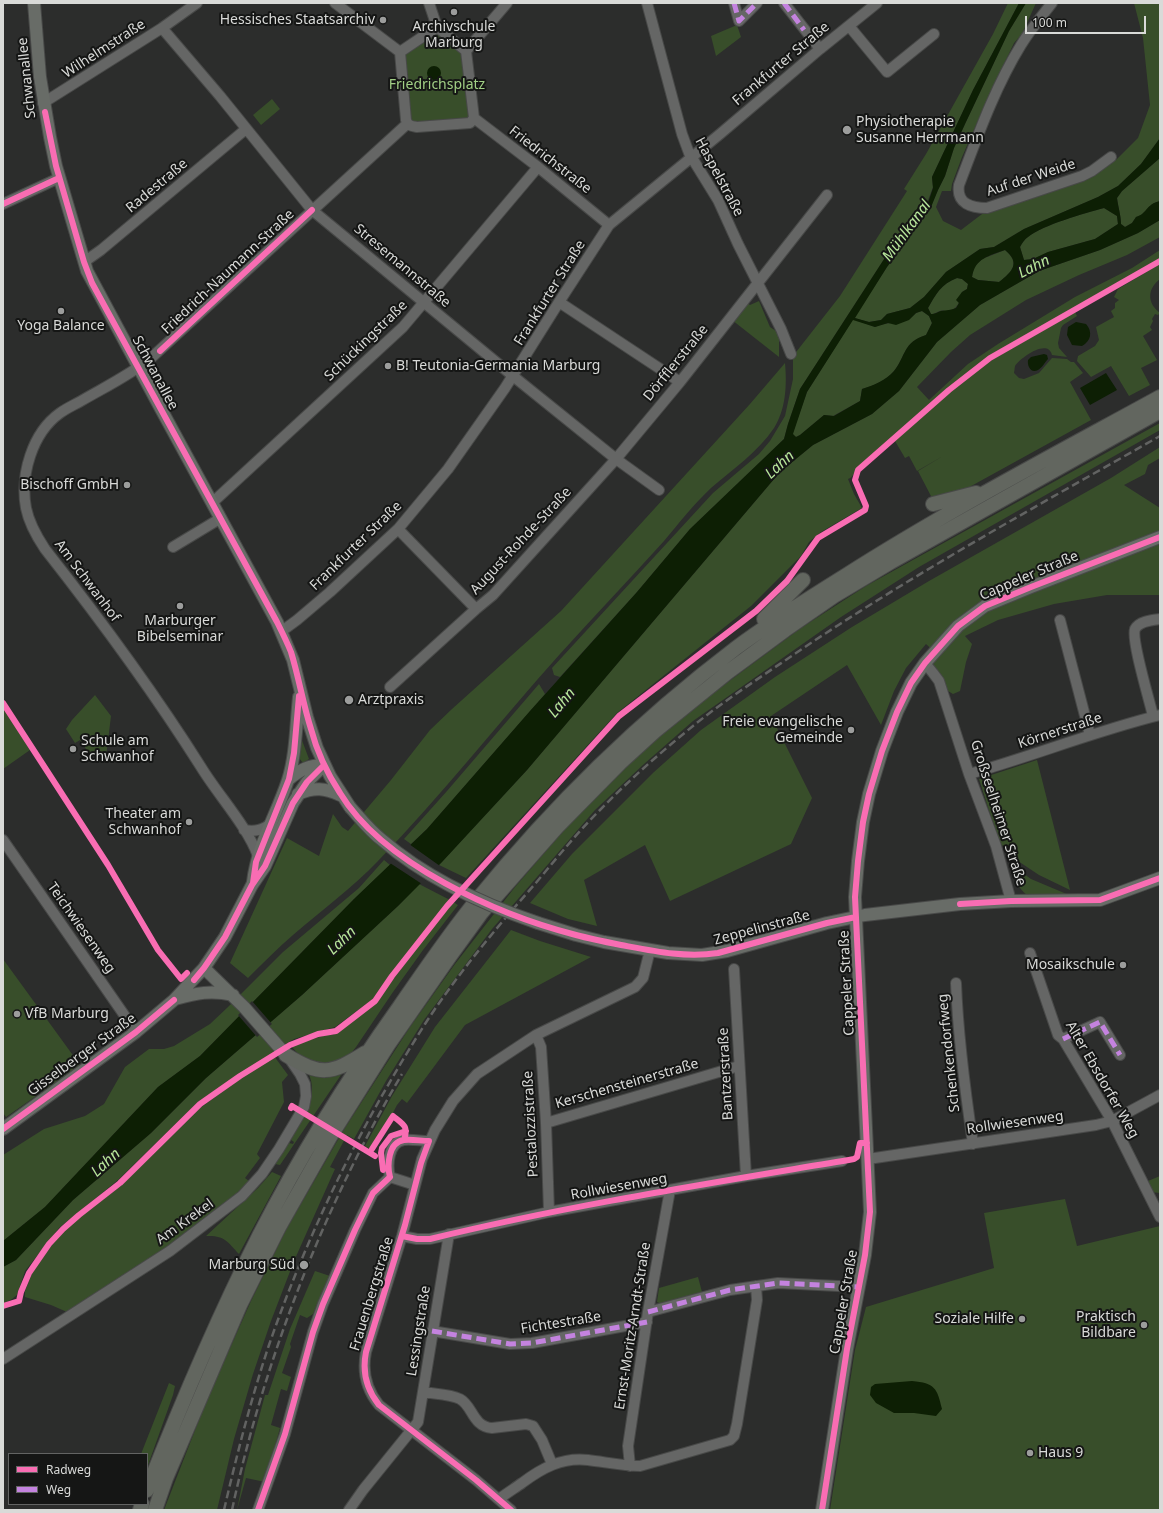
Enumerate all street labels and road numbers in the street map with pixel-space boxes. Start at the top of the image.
street label: Wilhelmstraße [59,16,149,82]
street label: Frankfurter Straße [729,19,833,109]
street label: Schwanallee [14,37,40,119]
street label: Friedrichstraße [506,123,594,197]
street label: Haspelstraße [691,135,747,219]
street label: Radestraße [123,155,191,217]
street label: Auf der Weide [984,156,1078,200]
street label: Friedrich-Naumann-Straße [158,206,298,338]
street label: Stresemannstraße [350,221,454,311]
street label: Frankfurter Straße [511,237,589,349]
street label: Schückingstraße [321,297,411,385]
street label: Dörfflerstraße [640,321,712,405]
street label: Schwanallee [128,333,182,413]
street label: August-Rohde-Straße [467,484,575,598]
street label: Frankfurter Straße [307,498,405,594]
street label: Am Schwanhof [51,537,123,625]
street label: Cappeler Straße [977,548,1081,604]
street label: Körnerstraße [1016,710,1104,752]
street label: Großseelheimer Straße [966,738,1030,888]
street label: Teichwiesenweg [43,879,119,977]
street label: Zeppelinstraße [712,907,812,949]
street label: Cappeler Straße [836,930,858,1036]
street label: Schenkendorfweg [934,993,964,1113]
street label: Gisselberger Straße [25,1010,139,1100]
street label: Alter Ebsdorfer Weg [1062,1019,1142,1141]
street label: Bantzerstraße [715,1027,737,1121]
street label: Kerschensteinerstraße [553,1055,701,1113]
street label: Pestalozzistraße [520,1070,542,1178]
street label: Rollwiesenweg [965,1108,1065,1138]
street label: Rollwiesenweg [569,1170,669,1204]
street label: Am Krekel [153,1196,217,1248]
street label: Frauenbergstraße [347,1235,397,1353]
street label: Ernst-Moritz-Arndt-Straße [611,1241,655,1411]
street label: Cappeler Straße [827,1249,861,1355]
street label: Lessingstraße [404,1285,434,1377]
street label: Fichtestraße [520,1308,602,1338]

